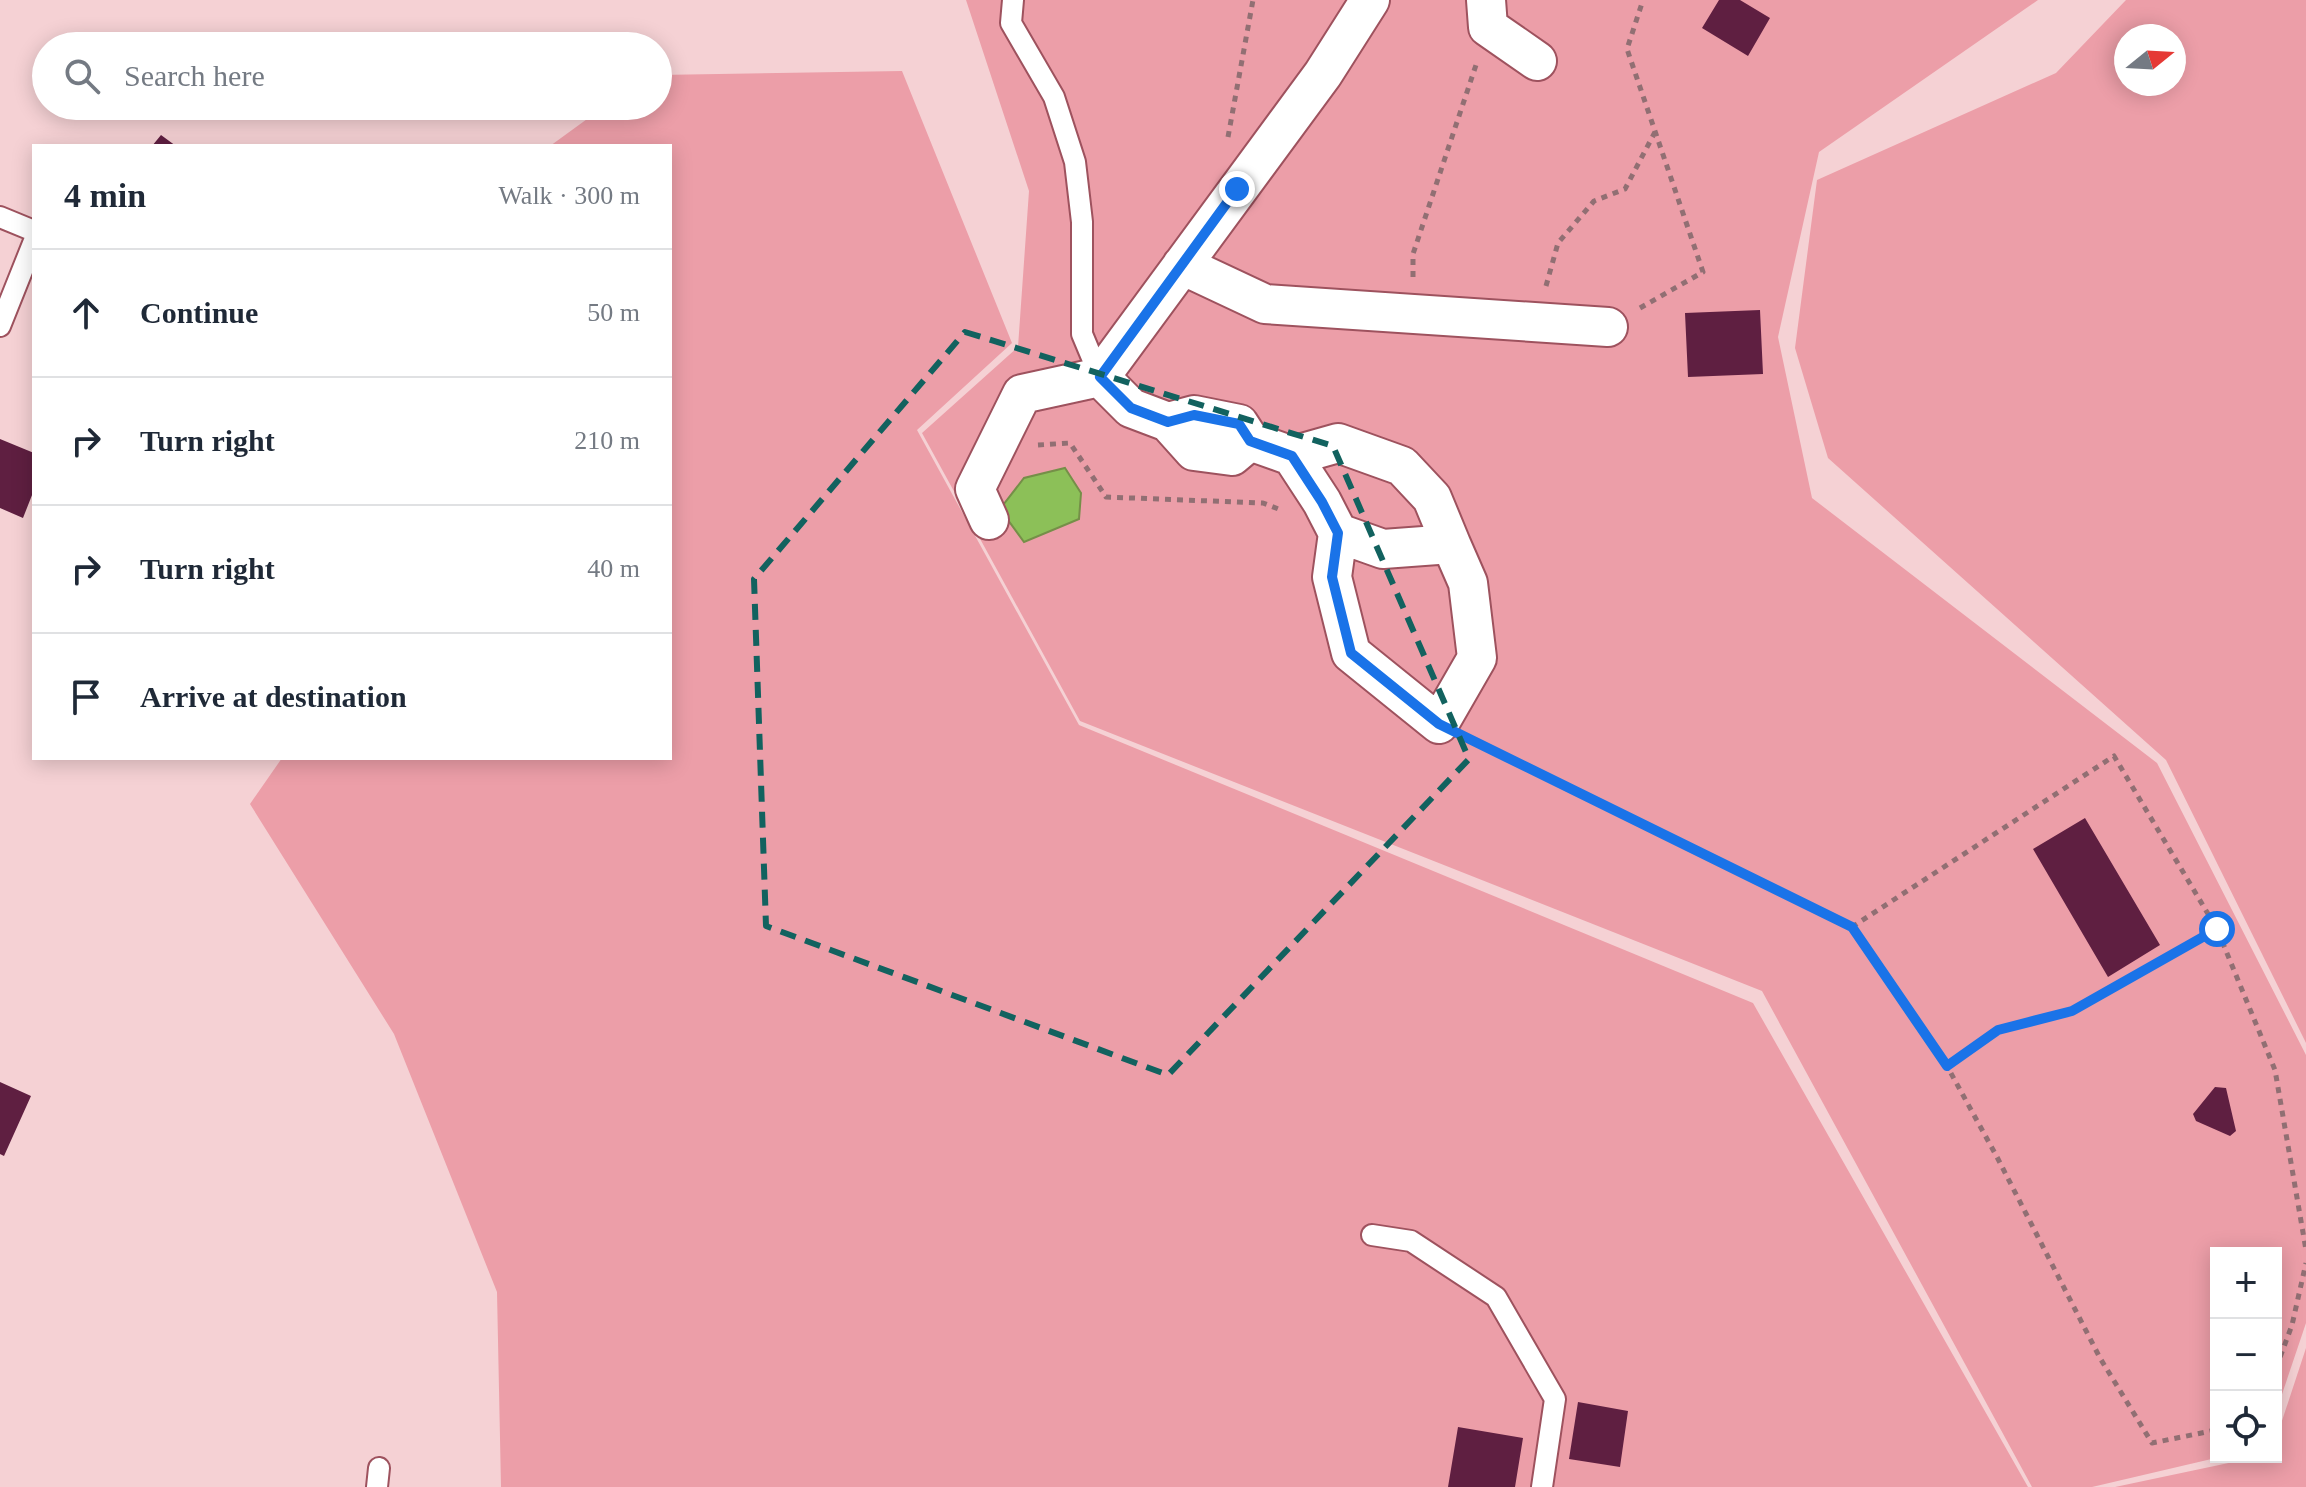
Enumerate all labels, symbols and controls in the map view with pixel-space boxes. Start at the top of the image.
north arrow [2114,24,2186,96]
search box [32,32,672,120]
icon: search [60,54,104,98]
text: Search here [124,59,265,92]
route end [1219,171,1255,207]
text: 4 min [64,177,146,214]
text: Walk · 300 m [498,181,640,210]
icon: ahead [64,291,108,335]
text: Continue [140,296,258,329]
text: 50 m [587,298,640,327]
icon: right [64,419,108,463]
text: Turn right [140,424,275,457]
text: 210 m [574,426,640,455]
icon: right [64,547,108,591]
text: Turn right [140,552,275,585]
text: 40 m [587,554,640,583]
icon: arrive [64,675,108,719]
text: Arrive at destination [140,680,407,713]
route start [2199,911,2235,947]
map controls [2210,1247,2282,1463]
button: + [2210,1247,2282,1319]
button: − [2210,1319,2282,1391]
button: locate [2210,1391,2282,1463]

